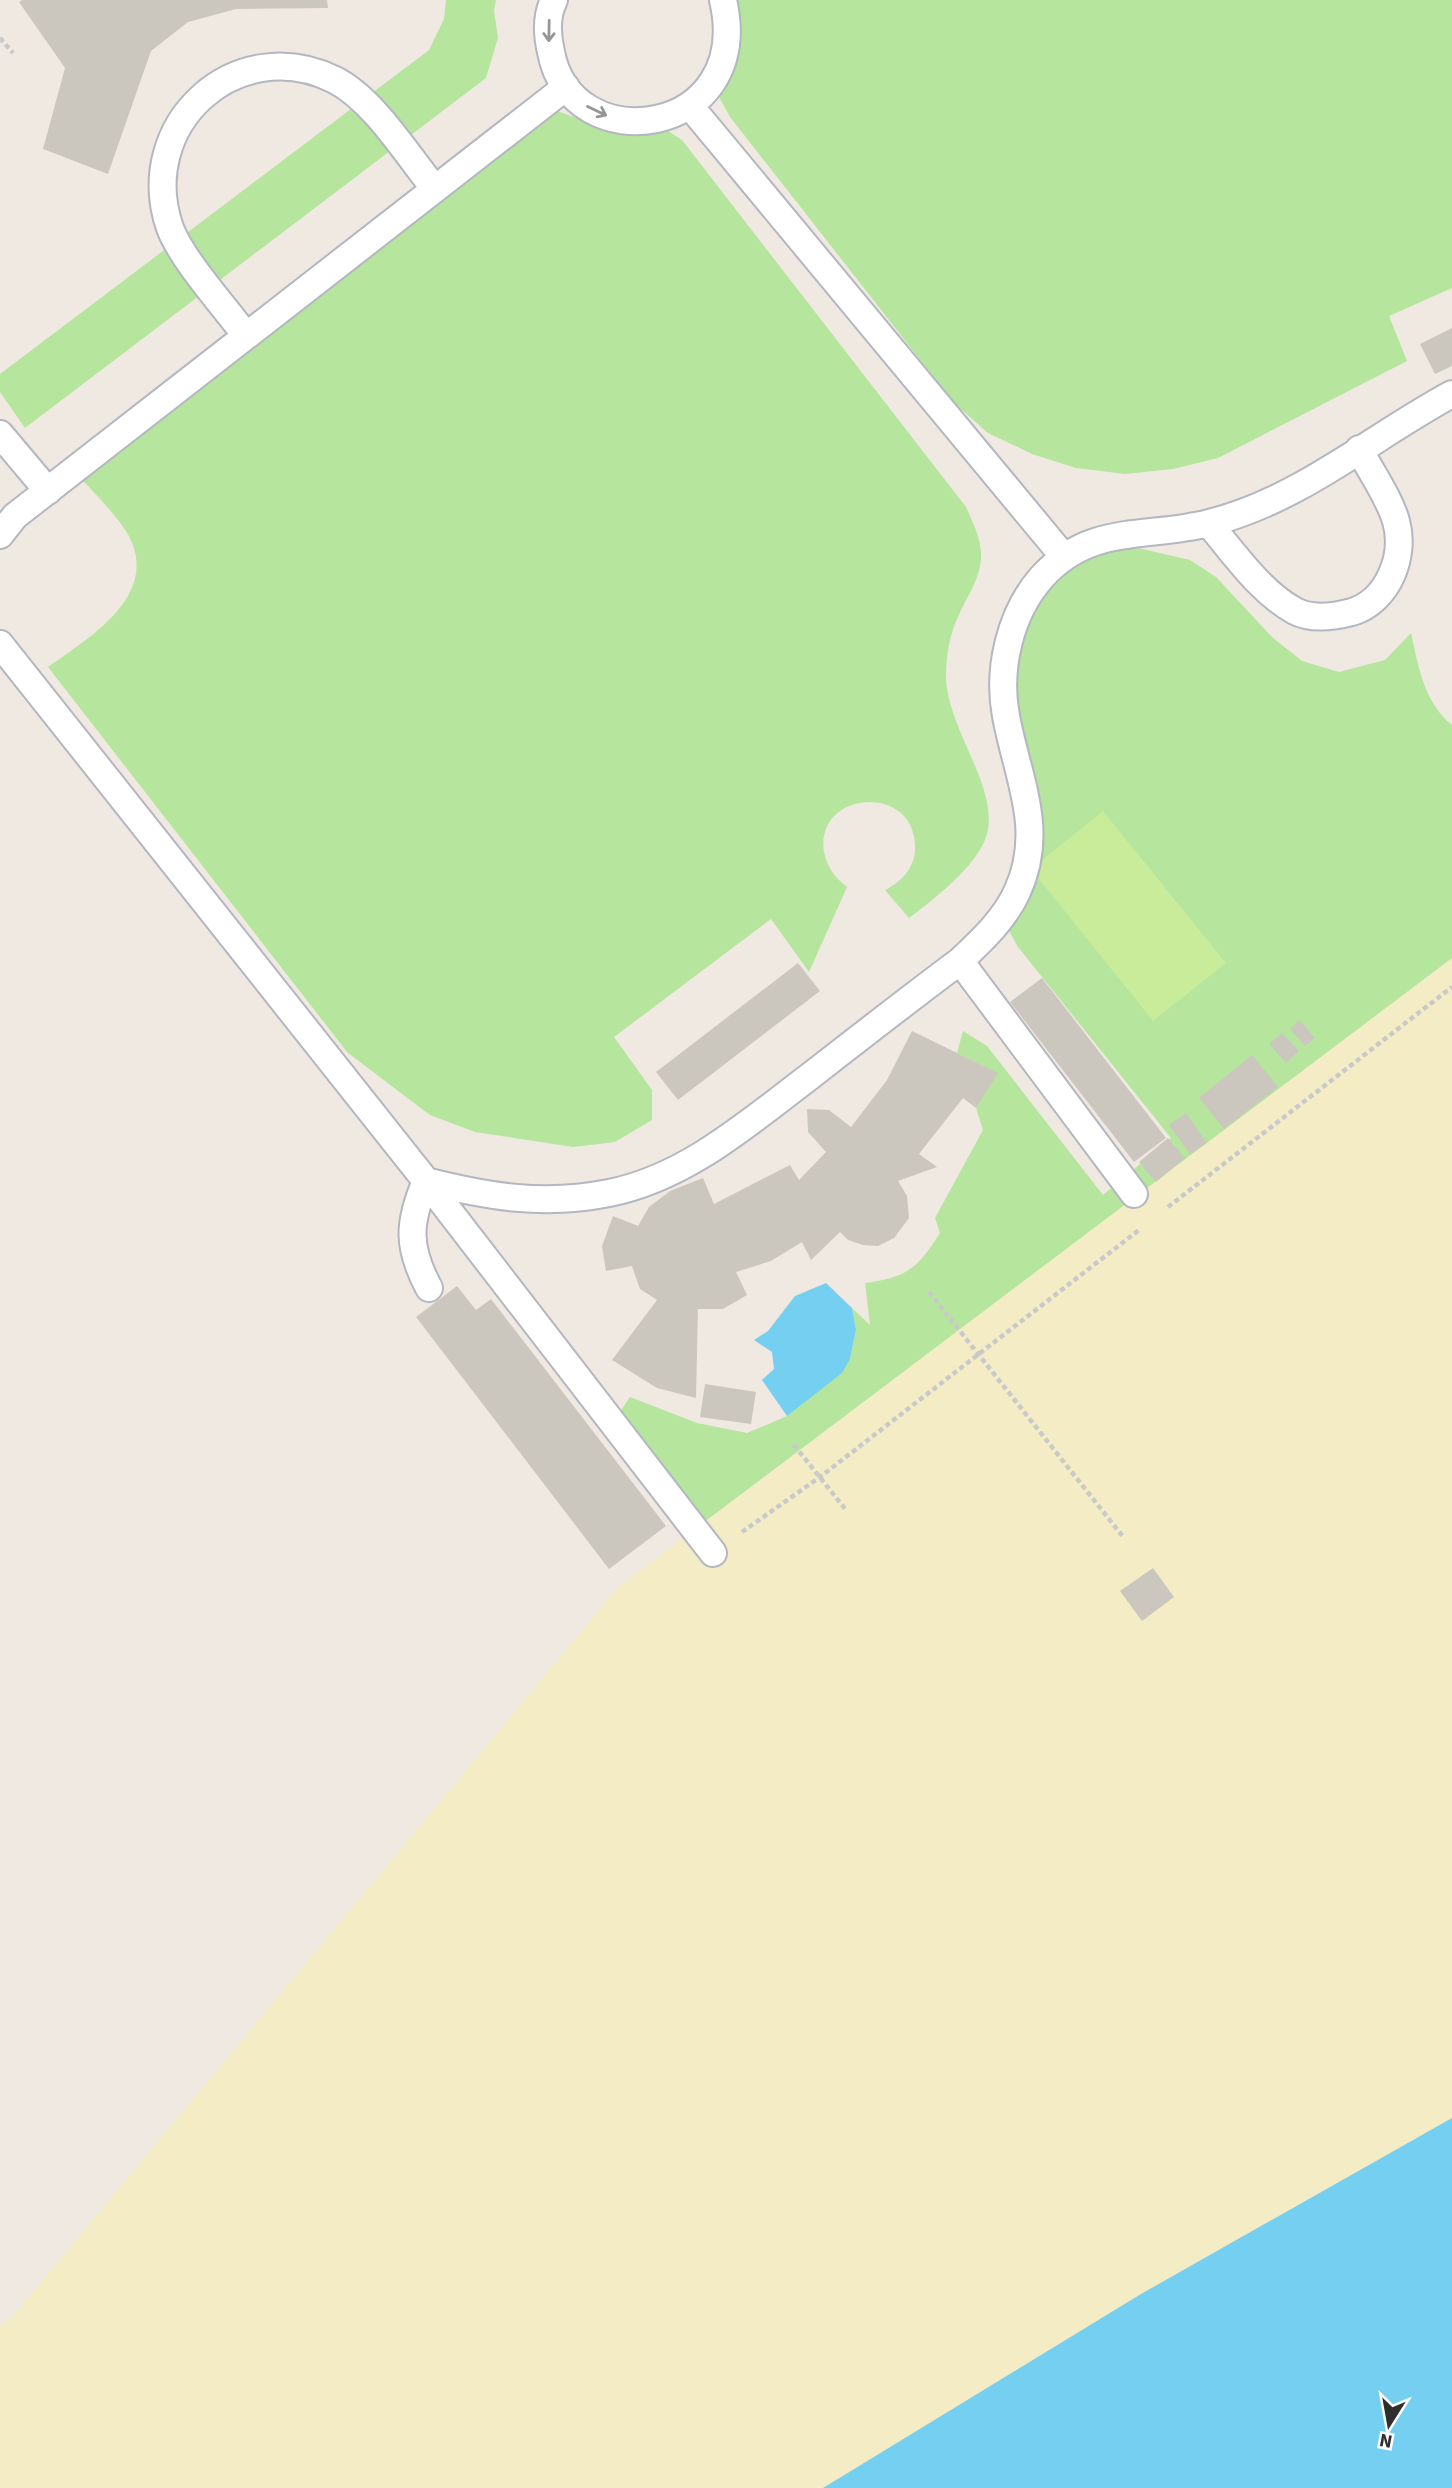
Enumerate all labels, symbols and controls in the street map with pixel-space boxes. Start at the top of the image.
one-way arrow [542,19,556,42]
one-way arrow [586,105,607,119]
north arrow [1354,2390,1424,2460]
text: N [1377,2426,1395,2455]

